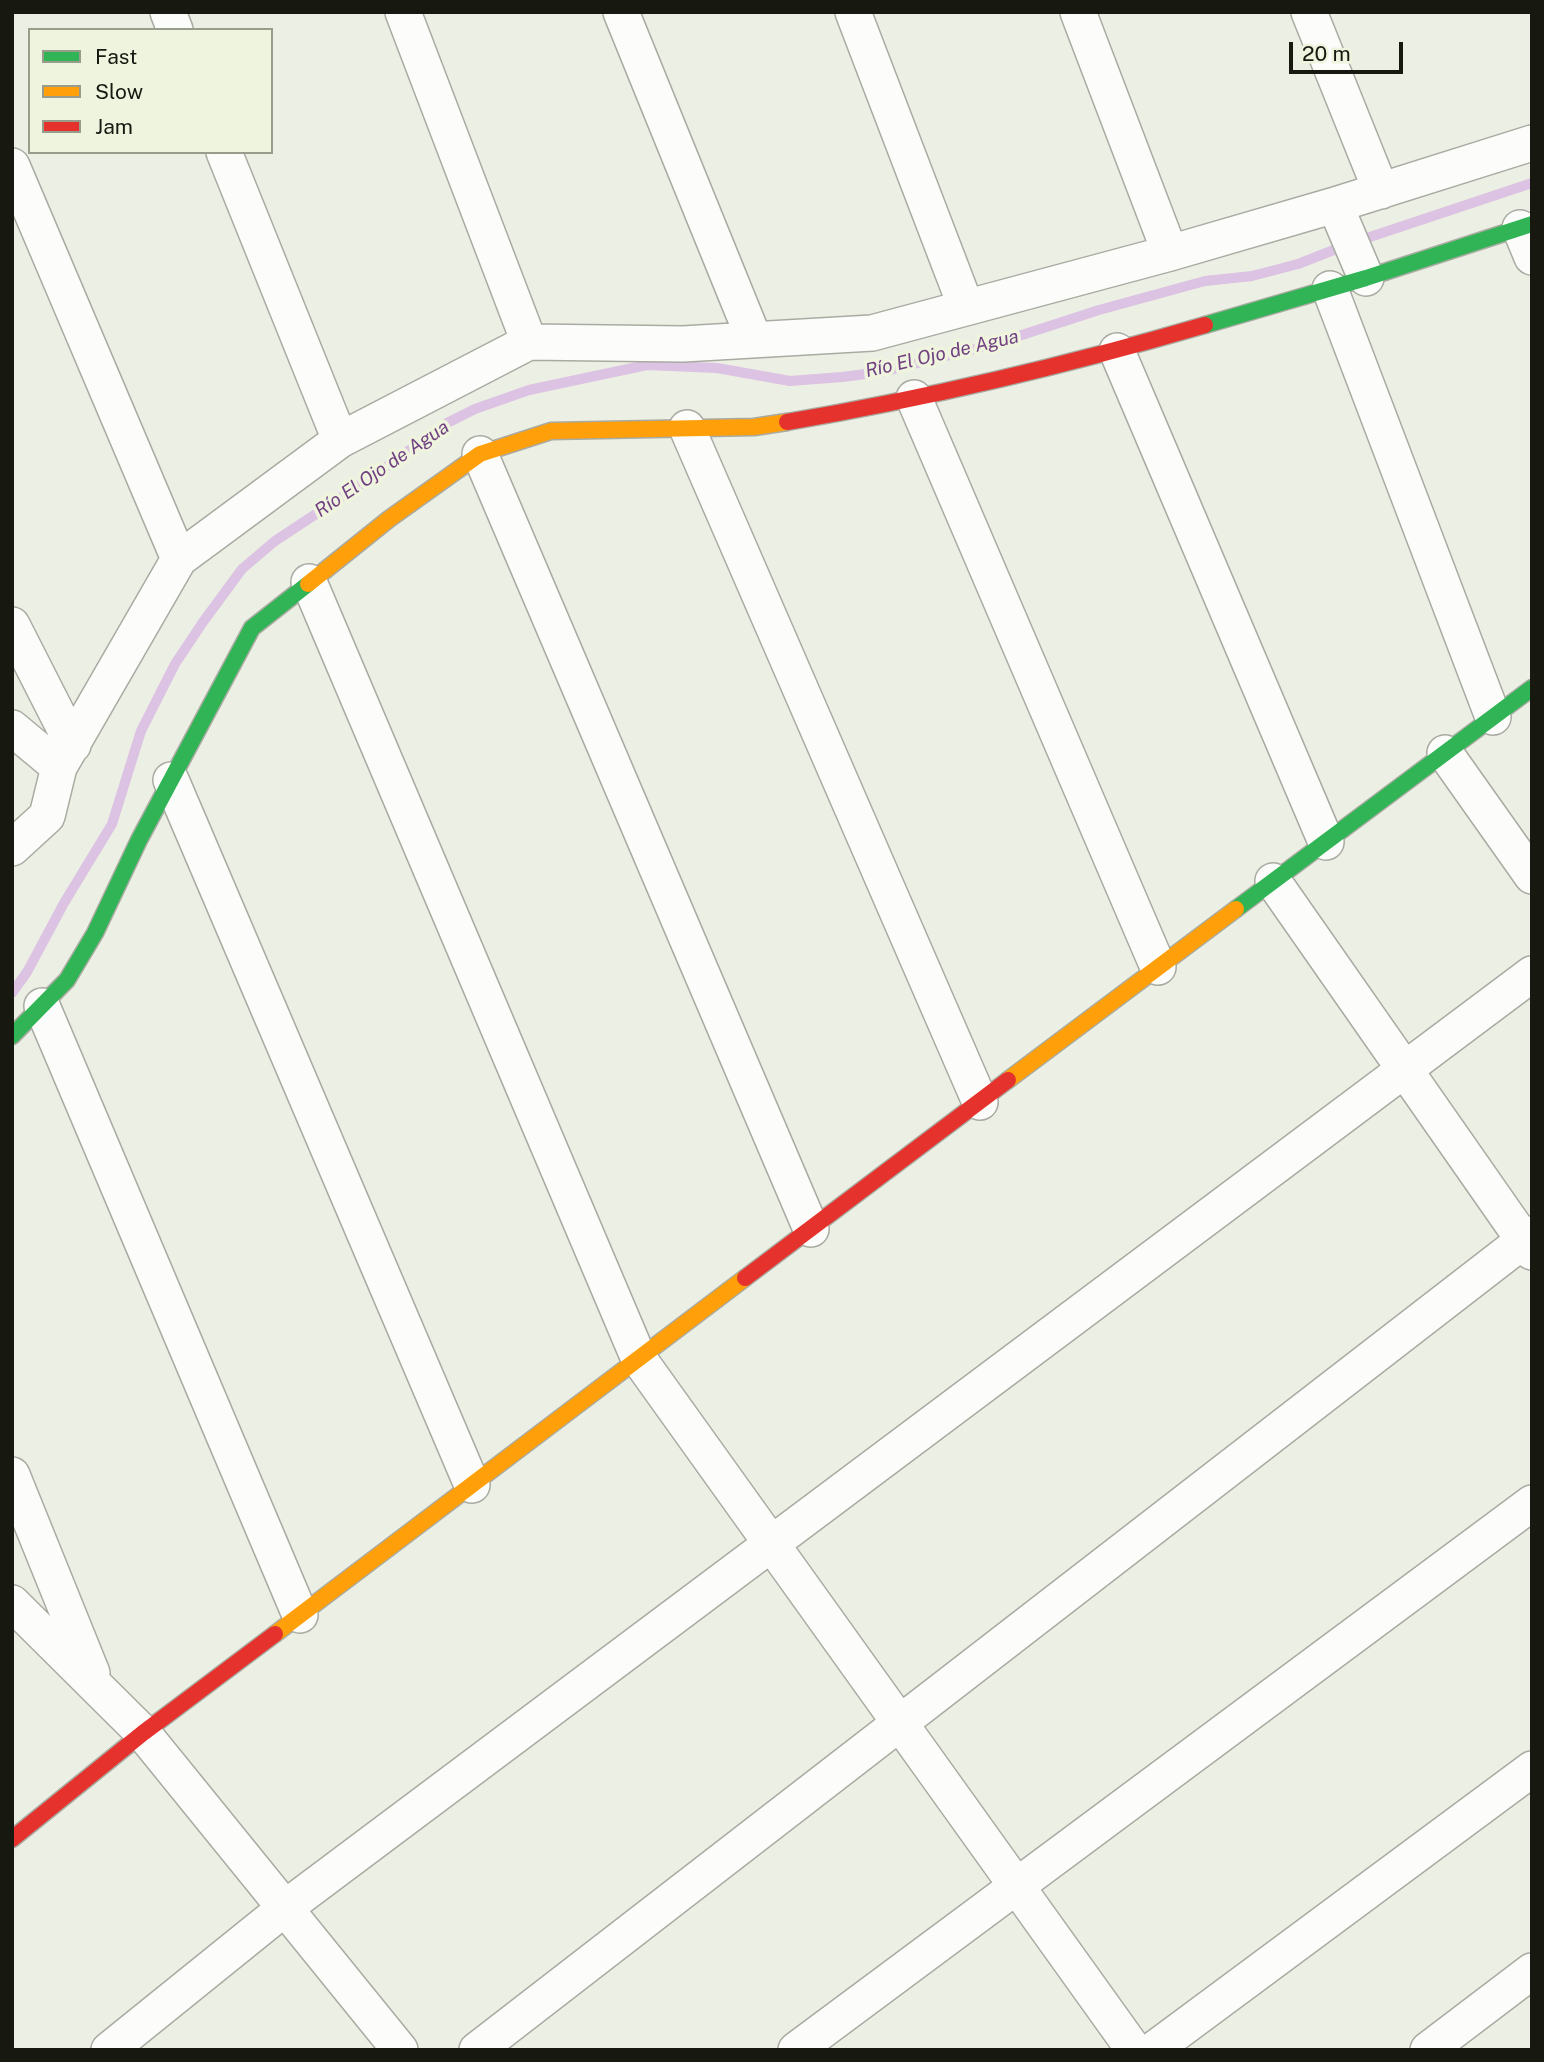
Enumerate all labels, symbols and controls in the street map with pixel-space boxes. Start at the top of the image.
legend [28,28,273,154]
scale bar [1292,28,1406,72]
text: 20 m [1302,41,1351,66]
text: Fast [95,44,137,69]
text: Slow [95,79,143,104]
text: Jam [95,114,133,139]
water label: Río El Ojo de Agua [863,325,1021,383]
water label: Río El Ojo de Agua [311,416,453,522]

